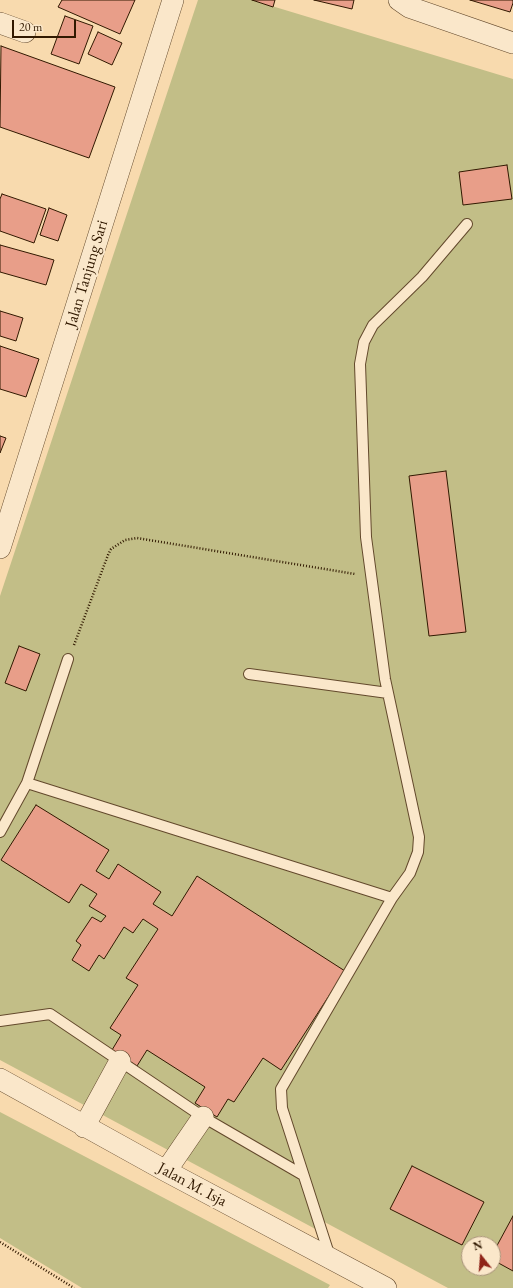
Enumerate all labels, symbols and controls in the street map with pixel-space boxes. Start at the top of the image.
scale bar [14,12,78,38]
text: 20 m [19,19,42,35]
street label: Jalan Tanjung Sari [62,218,112,330]
street label: Jalan M. Isja [154,1159,230,1211]
north arrow [461,1236,501,1276]
text: N [471,1237,484,1253]

